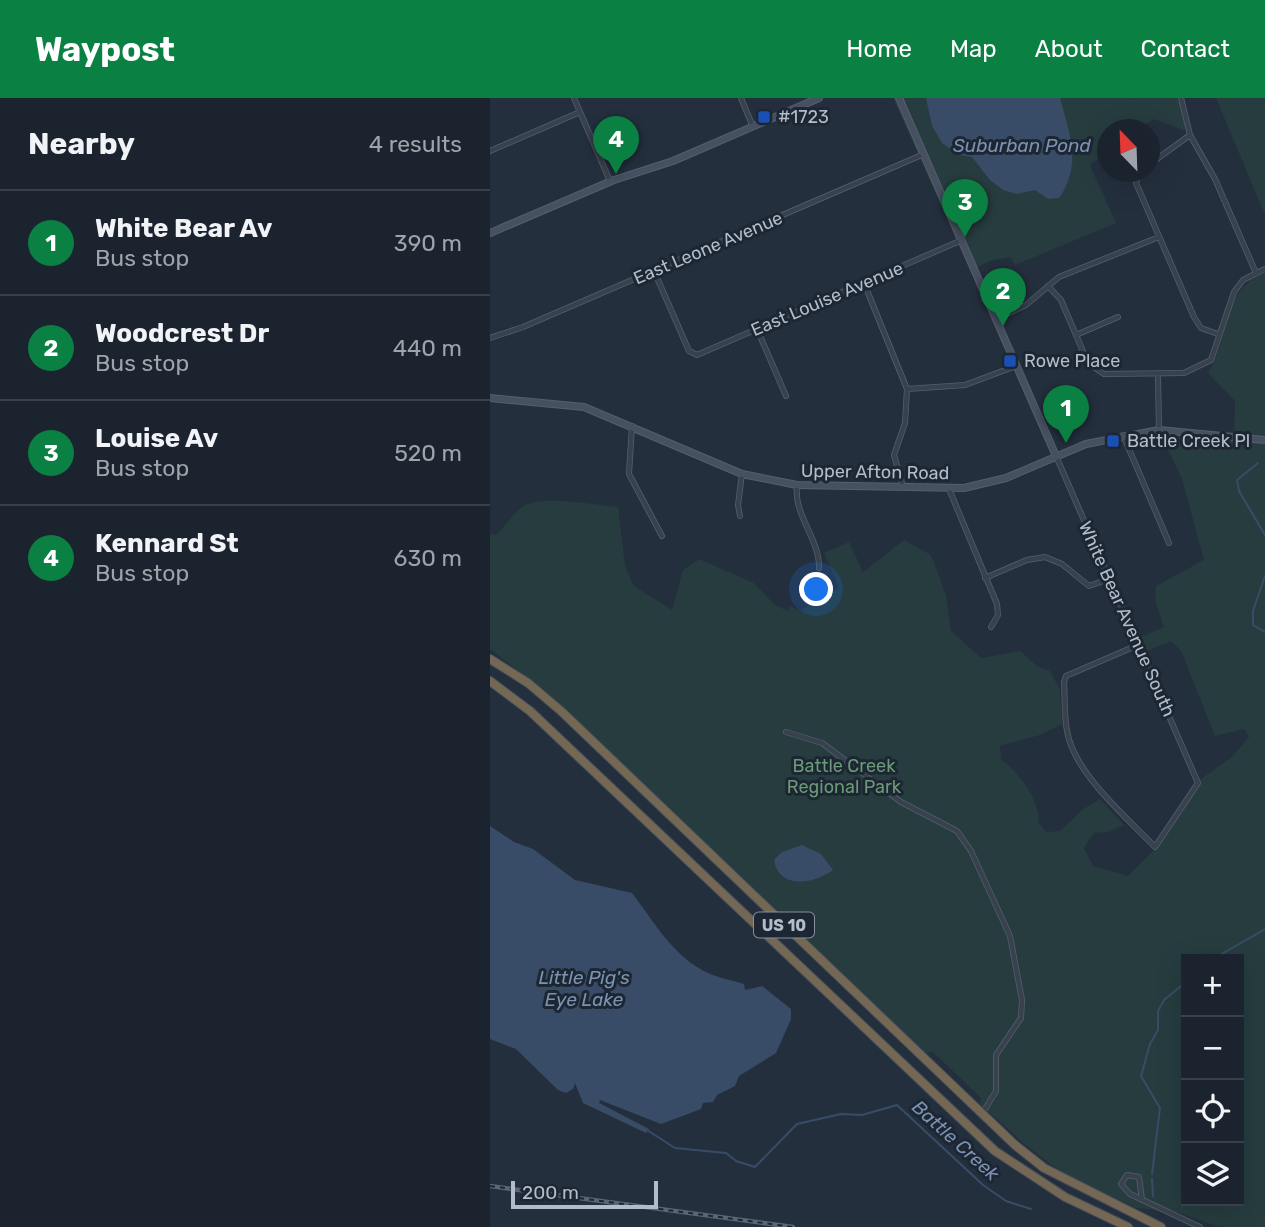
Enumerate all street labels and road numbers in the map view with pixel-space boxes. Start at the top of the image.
street label: East Leone Avenue [630,207,786,289]
street label: East Louise Avenue [748,257,906,341]
street label: Upper Afton Road [801,460,949,484]
street label: White Bear Avenue South [1074,518,1180,720]
road number: US 10 [754,912,814,938]

